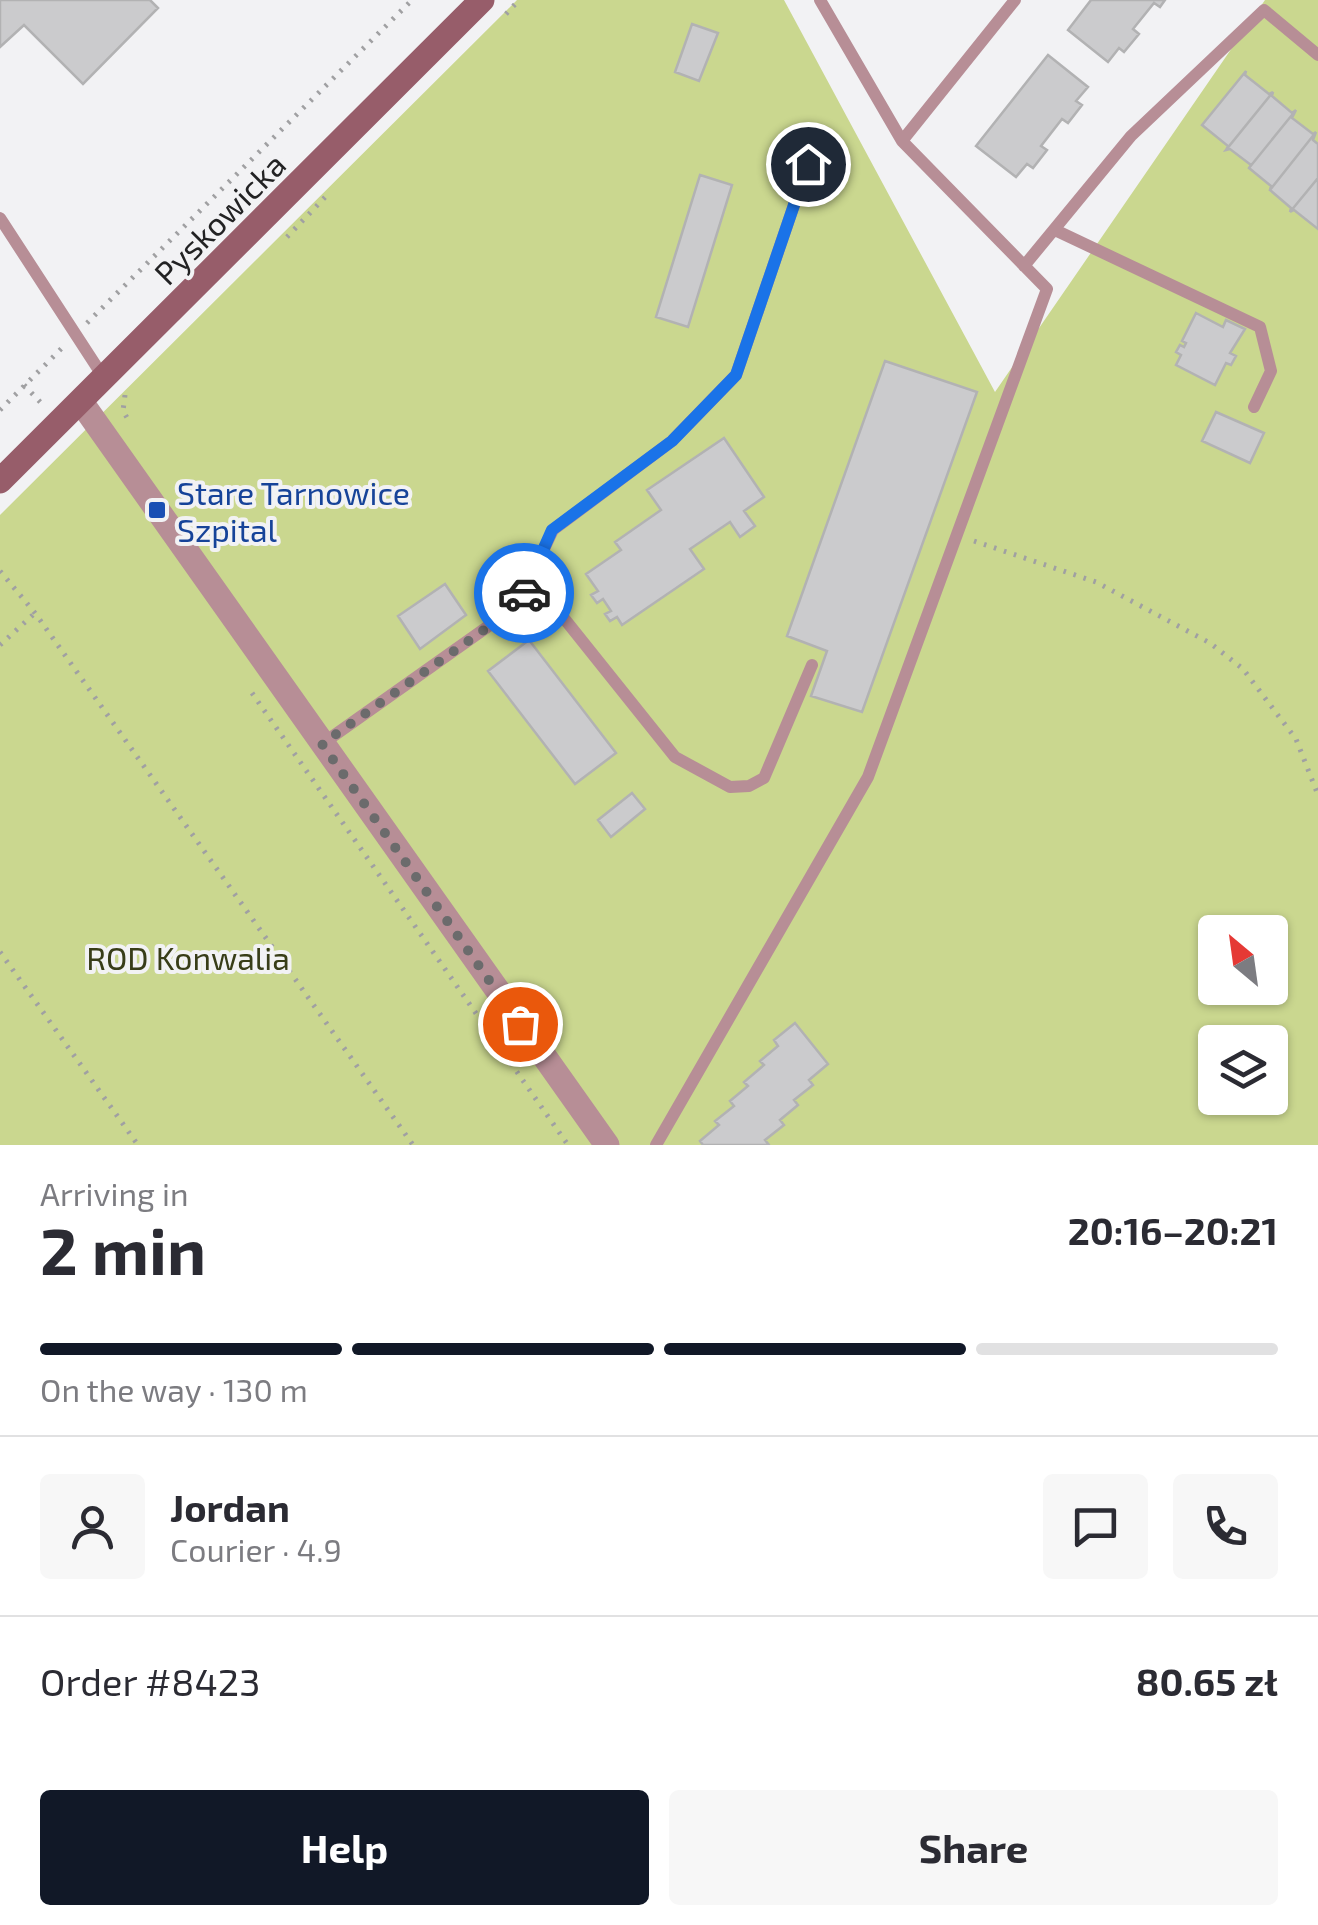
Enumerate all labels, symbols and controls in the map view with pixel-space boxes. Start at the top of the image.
pin [766,122,851,207]
icon: home [781,137,836,192]
street label: Pyskowicka [146,145,292,291]
place label: Stare Tarnowice Szpital [177,473,410,548]
marker: Stare Tarnowice Szpital [146,499,168,521]
courier [474,543,574,643]
icon: car [497,566,552,621]
north arrow [1198,915,1288,1005]
map controls [1198,915,1288,1115]
park label: ROD Konwalia [86,938,290,976]
pin [478,982,563,1067]
icon: bag [493,997,548,1052]
button: layers [1198,1025,1288,1115]
text: Arriving in [40,1174,189,1212]
text: 20:16–20:21 [1068,1207,1278,1253]
text: 2 min [40,1210,206,1288]
text: On the way · 130 m [40,1370,308,1408]
button: person [40,1474,145,1579]
button: chat [1043,1474,1148,1579]
button: phone [1173,1474,1278,1579]
text: Jordan [170,1484,290,1530]
text: Courier · 4.9 [170,1530,342,1568]
text: Order #8423 [40,1658,260,1704]
text: 80.65 zł [1136,1658,1278,1704]
button: Help [40,1790,649,1905]
button: Share [669,1790,1278,1905]

